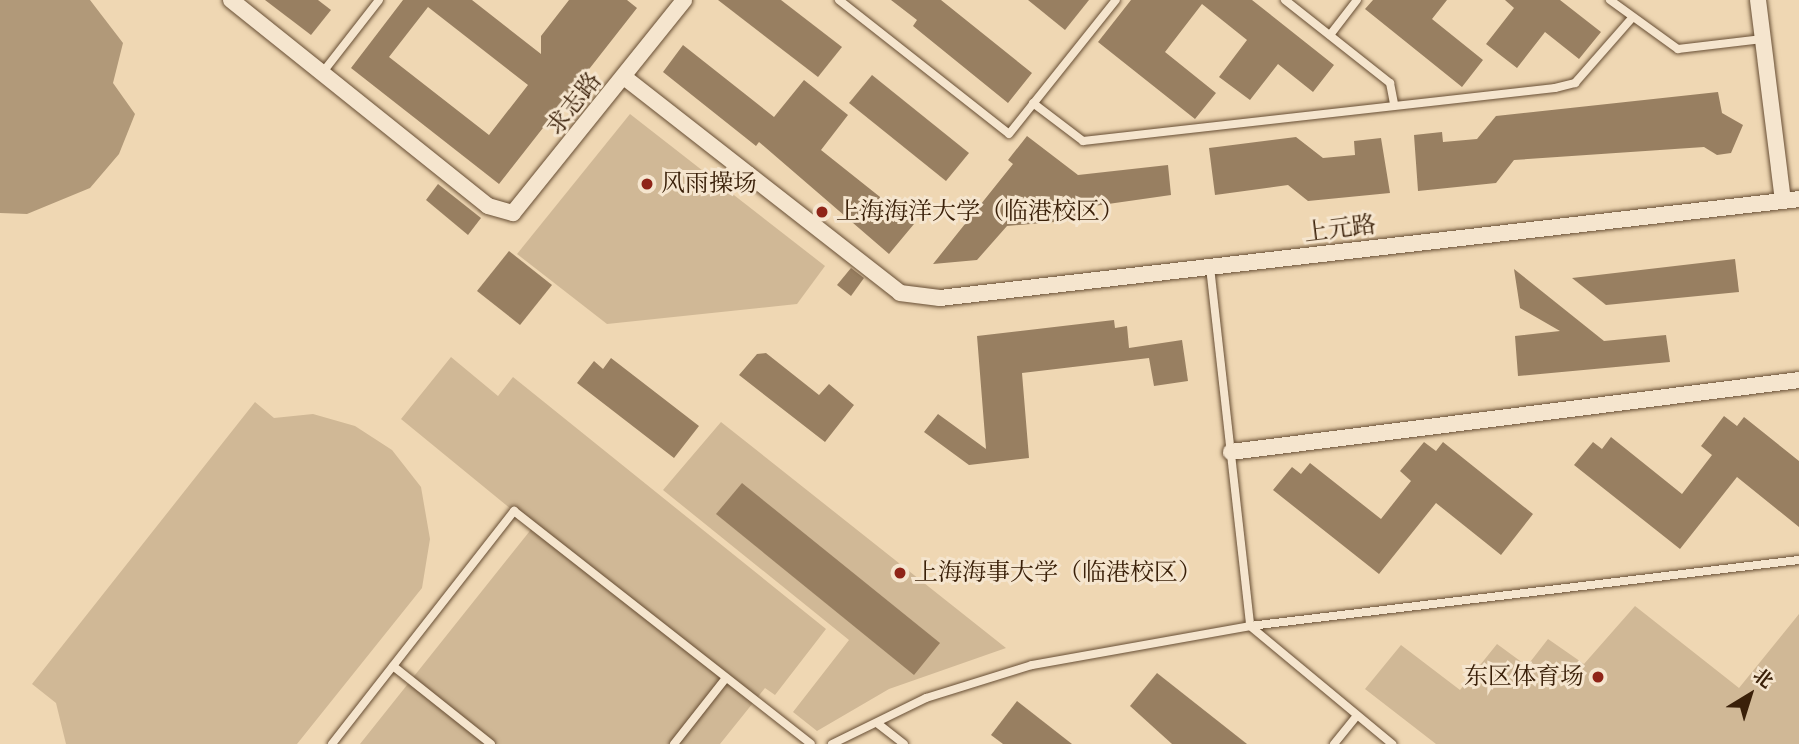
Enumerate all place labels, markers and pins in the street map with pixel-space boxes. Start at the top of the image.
place label: 风雨操场 [661,170,757,198]
marker: 风雨操场 [639,176,655,192]
place label: 上海海洋大学（临港校区） [836,198,1124,226]
marker: 上海海洋大学（临港校区） [814,204,830,220]
place label: 上海海事大学（临港校区） [914,559,1202,587]
marker: 上海海事大学（临港校区） [892,565,908,581]
place label: 东区体育场 [1464,663,1584,691]
marker: 东区体育场 [1590,669,1606,685]

